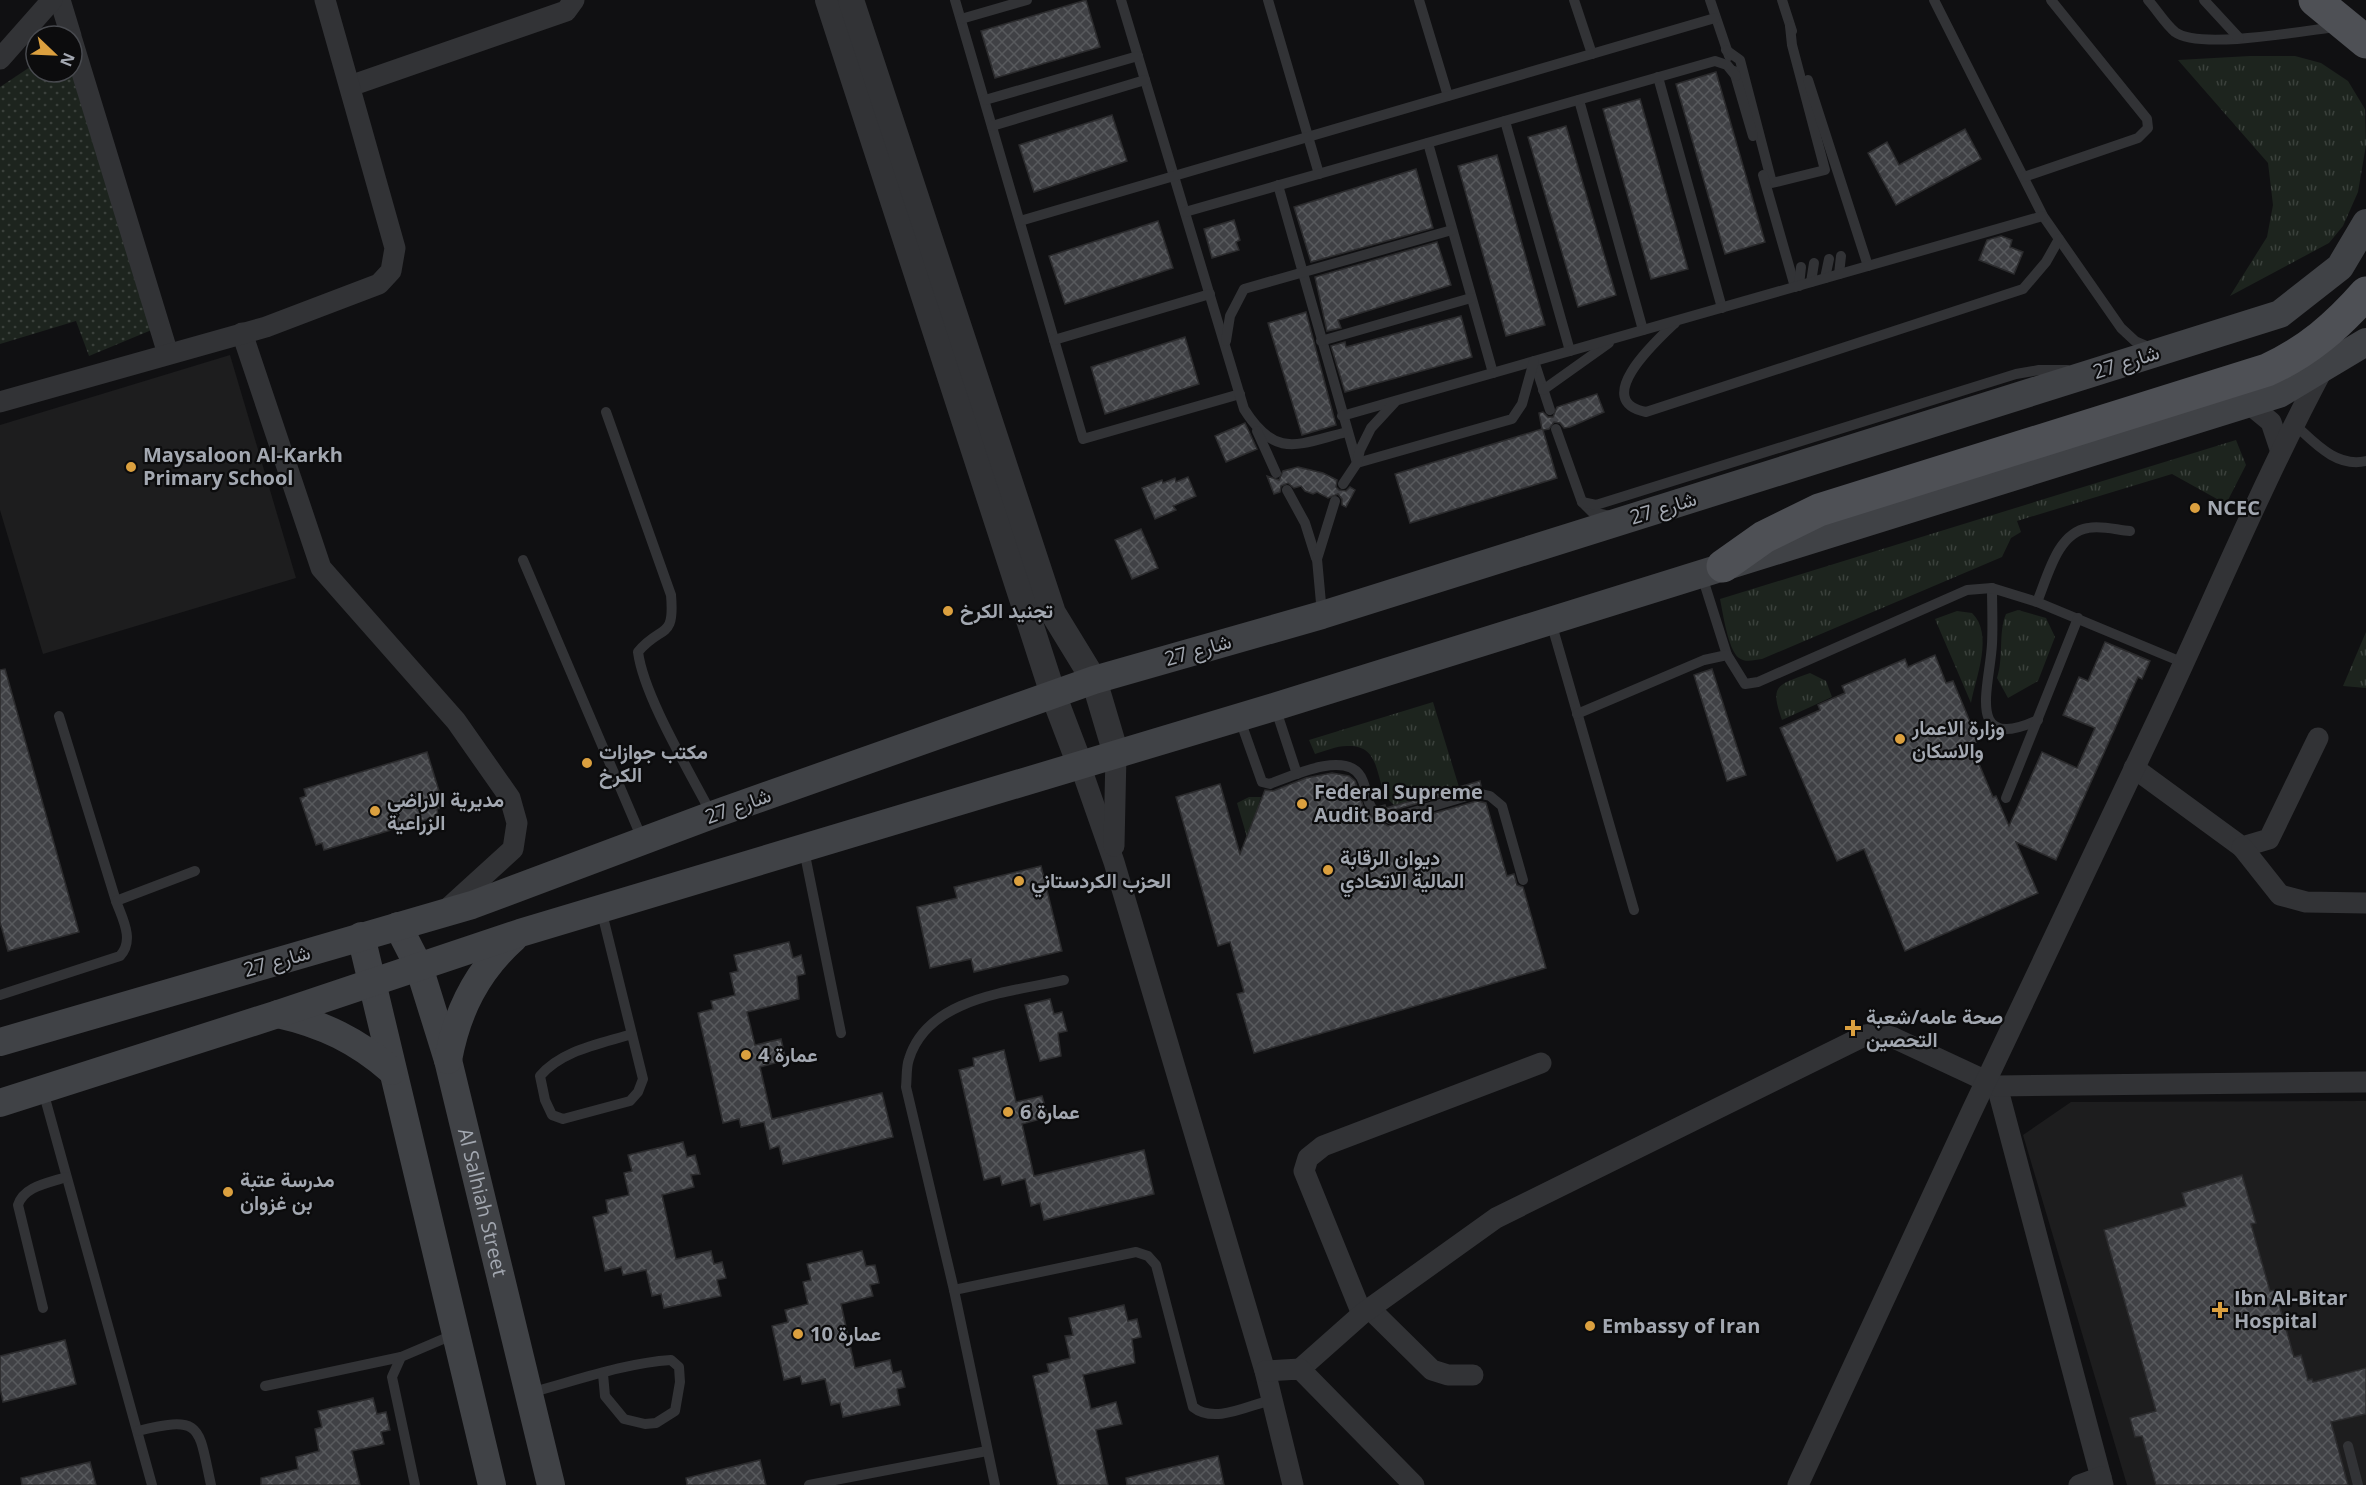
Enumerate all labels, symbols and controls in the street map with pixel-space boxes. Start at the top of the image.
north arrow [24,24,84,84]
text: N [55,50,80,70]
street label: شارع 27 [2089,338,2163,386]
place label: Maysaloon Al-Karkh Primary School [143,441,343,491]
marker: Maysaloon Al-Karkh Primary School [124,460,138,474]
street label: شارع 27 [1626,485,1700,531]
place label: NCEC [2207,494,2260,521]
marker: NCEC [2188,501,2202,515]
place label: تجنيد الكرخ [960,597,1053,625]
marker: تجنيد الكرخ [941,604,955,618]
street label: شارع 27 [1161,627,1235,673]
place label: وزارة الاعمار والاسكان [1911,714,2005,764]
marker: وزارة الاعمار والاسكان [1893,732,1907,746]
place label: مكتب جوازات الكرخ [599,738,708,789]
marker: مكتب جوازات الكرخ [580,756,594,770]
place label: Federal Supreme Audit Board [1314,778,1483,828]
street label: شارع 27 [701,781,775,831]
place label: مديرية الاراضي الزراعية [387,786,504,836]
marker: Federal Supreme Audit Board [1295,797,1309,811]
marker: مديرية الاراضي الزراعية [368,804,382,818]
place label: ديوان الرقابة المالية الاتحادي [1340,844,1464,898]
marker: ديوان الرقابة المالية الاتحادي [1321,863,1335,877]
place label: الحزب الكردستاني [1031,867,1171,898]
marker: الحزب الكردستاني [1012,874,1026,888]
street label: شارع 27 [240,938,314,984]
place label: صحة عامه/شعبة التحصين [1866,1003,2003,1053]
marker: صحة عامه/شعبة التحصين [1844,1019,1862,1037]
place label: عمارة 4 [758,1041,818,1068]
marker: عمارة 4 [739,1048,753,1062]
place label: عمارة 6 [1020,1098,1080,1125]
marker: عمارة 6 [1001,1105,1015,1119]
street label: Al Salhiah Street [452,1125,514,1279]
place label: مدرسة عتبة بن غزوان [240,1166,335,1216]
marker: مدرسة عتبة بن غزوان [221,1185,235,1199]
place label: Ibn Al-Bitar Hospital [2234,1284,2347,1334]
marker: Ibn Al-Bitar Hospital [2211,1301,2229,1319]
place label: Embassy of Iran [1602,1312,1760,1339]
marker: Embassy of Iran [1583,1319,1597,1333]
place label: عمارة 10 [810,1320,881,1347]
marker: عمارة 10 [791,1327,805,1341]

